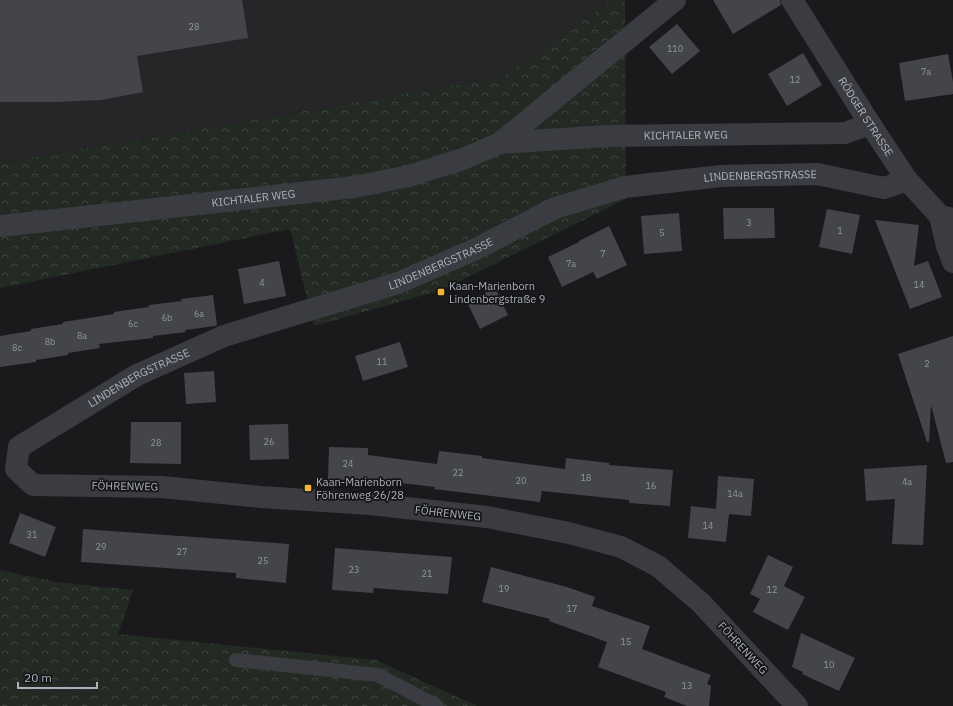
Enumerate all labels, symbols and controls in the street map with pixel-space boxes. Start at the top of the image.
house number: 28 [189,21,199,32]
house number: 110 [667,43,683,54]
house number: 7a [921,66,931,77]
house number: 12 [790,74,800,85]
street label: RÖDGER STRASSE [835,74,896,159]
street label: KICHTALER WEG [644,127,728,143]
street label: LINDENBERGSTRASSE [703,167,817,185]
street label: KICHTALER WEG [211,187,296,210]
house number: 3 [746,217,752,228]
house number: 1 [837,225,843,236]
house number: 5 [659,227,665,238]
street label: LINDENBERGSTRASSE [387,234,496,293]
house number: 7 [600,248,606,259]
house number: 7a [566,258,576,269]
house number: 4 [259,277,265,288]
place label: Kaan-Marienborn Lindenbergstraße 9 [449,279,545,306]
house number: 14 [914,279,924,290]
marker: Kaan-Marienborn Lindenbergstraße 9 [436,287,446,297]
house number: 6a [194,308,204,319]
house number: 6b [162,312,172,323]
house number: 6c [128,318,138,329]
house number: 8a [77,330,87,341]
house number: 8b [45,336,55,347]
house number: 8c [12,342,22,353]
street label: LINDENBERGSTRASSE [85,345,192,410]
house number: 11 [377,356,387,367]
house number: 2 [924,358,930,369]
house number: 26 [264,436,274,447]
house number: 28 [151,437,161,448]
house number: 24 [343,458,353,469]
house number: 22 [453,467,463,478]
house number: 18 [581,472,591,483]
place label: Kaan-Marienborn Föhrenweg 26/28 [316,475,404,502]
house number: 20 [516,475,526,486]
house number: 4a [902,476,912,487]
street label: FÖHRENWEG [92,478,158,494]
house number: 16 [646,480,656,491]
marker: Kaan-Marienborn Föhrenweg 26/28 [303,483,313,493]
house number: 14a [727,488,743,499]
street label: FÖHRENWEG [414,503,482,523]
house number: 14 [703,520,713,531]
house number: 31 [27,529,37,540]
house number: 29 [96,541,106,552]
house number: 27 [177,546,187,557]
house number: 25 [258,555,268,566]
house number: 23 [349,564,359,575]
house number: 21 [422,568,432,579]
house number: 19 [499,583,509,594]
house number: 12 [767,584,777,595]
house number: 17 [567,603,577,614]
street label: FÖHRENWEG [715,619,771,677]
house number: 15 [621,636,631,647]
house number: 10 [824,659,834,670]
scale bar [18,664,97,690]
text: 20 m [24,670,52,685]
house number: 13 [682,680,692,691]

